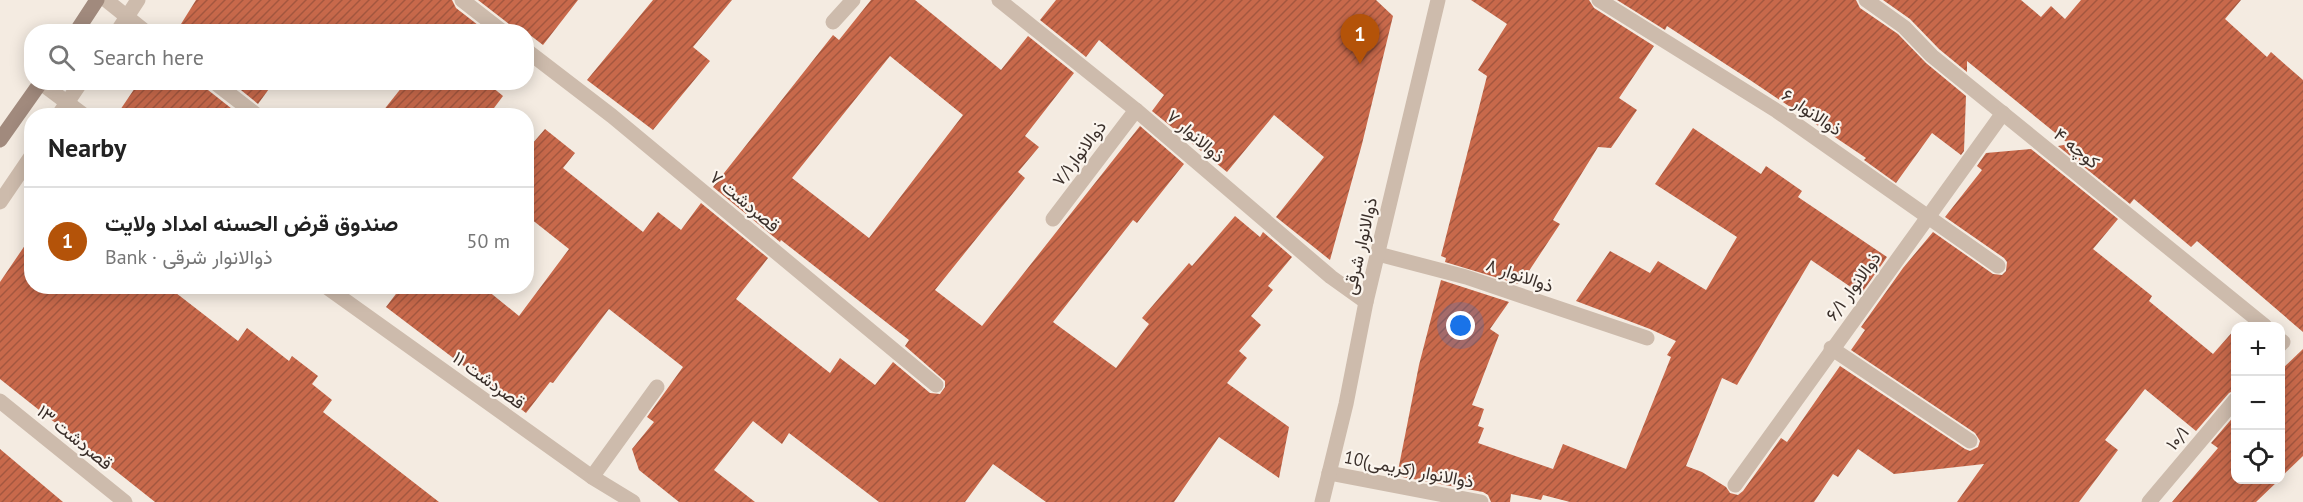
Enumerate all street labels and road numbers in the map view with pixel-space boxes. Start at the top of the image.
street label: ذوالانوار ۶ [1777,83,1847,141]
street label: ذوالانوار ۷ [1162,104,1230,168]
street label: ذوالانوار۷/۱ [1047,115,1111,191]
street label: کوچه ۴ [2049,123,2105,174]
street label: قصردشت ۷ [705,165,785,237]
street label: ذوالانوار شرقی [1338,195,1382,297]
street label: ذوالانوار ۶/۱ [1820,247,1886,325]
street label: ذوالانوار ۸ [1483,253,1557,297]
street label: قصردشت ۱۱ [448,346,530,414]
street label: قصردشت ۱۳ [33,400,117,474]
street label: ۱۰/۱ [2160,421,2194,455]
street label: 10ذوالانوار (کریمی) [1342,445,1476,493]

